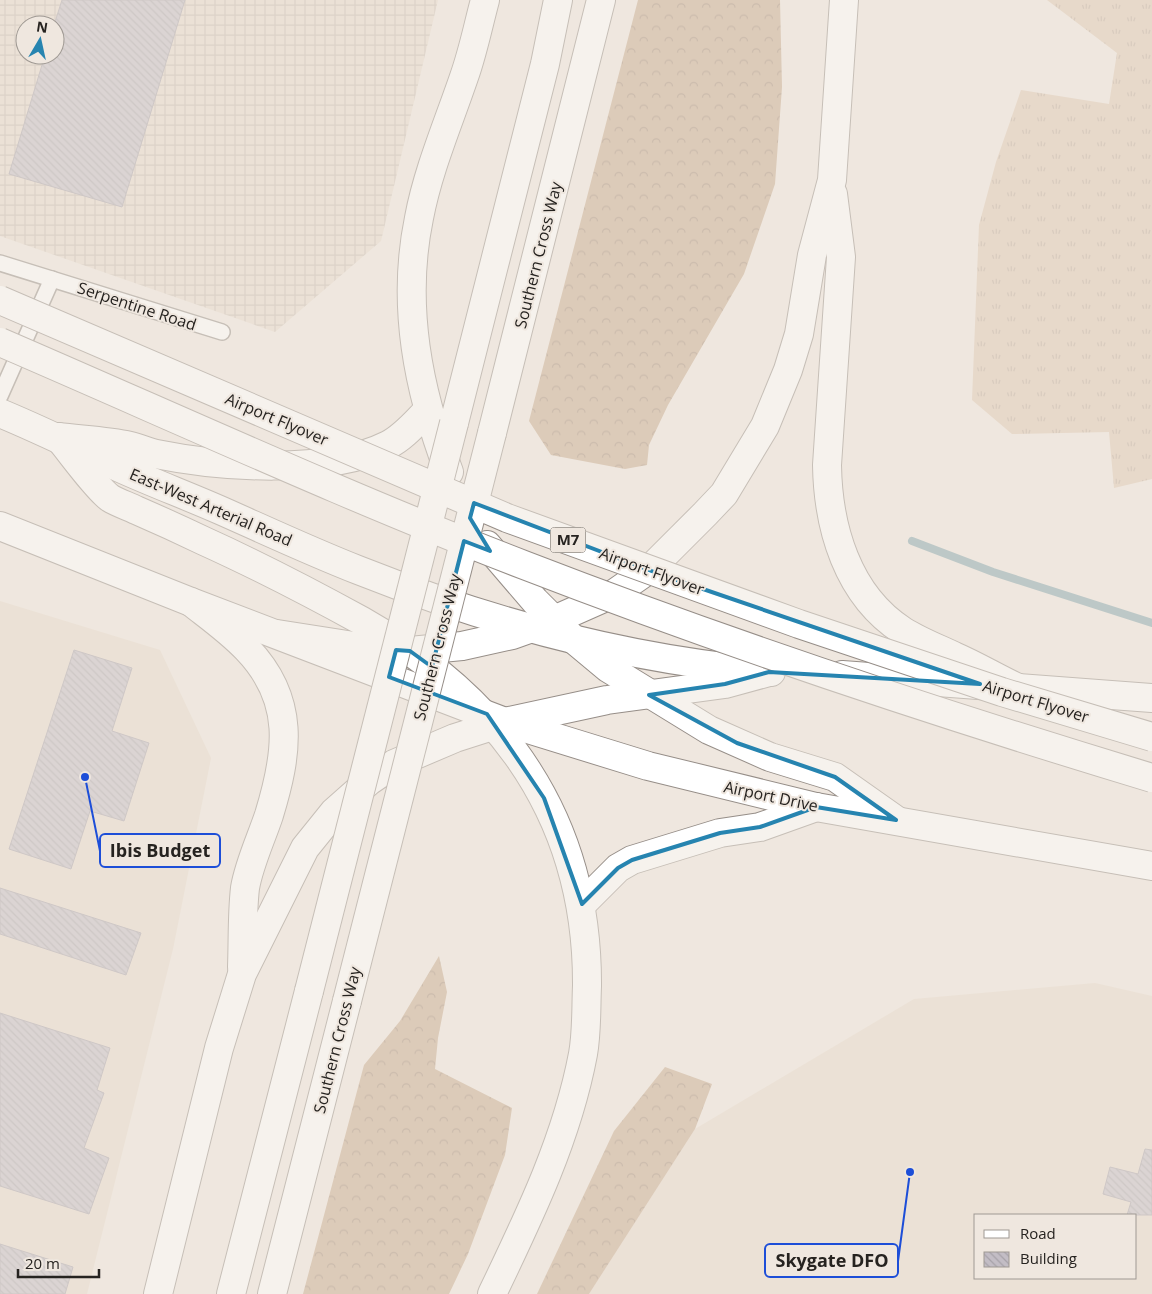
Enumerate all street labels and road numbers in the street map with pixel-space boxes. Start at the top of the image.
street label: Southern Cross Way [509,178,567,331]
street label: Serpentine Road [75,276,199,336]
street label: Airport Flyover [222,387,332,451]
street label: East-West Arterial Road [126,463,296,551]
road number: M7 [550,528,586,552]
street label: Airport Flyover [597,542,708,600]
street label: Southern Cross Way [408,570,466,723]
street label: Airport Flyover [980,674,1092,728]
street label: Airport Drive [722,775,820,817]
street label: Southern Cross Way [308,963,366,1116]

